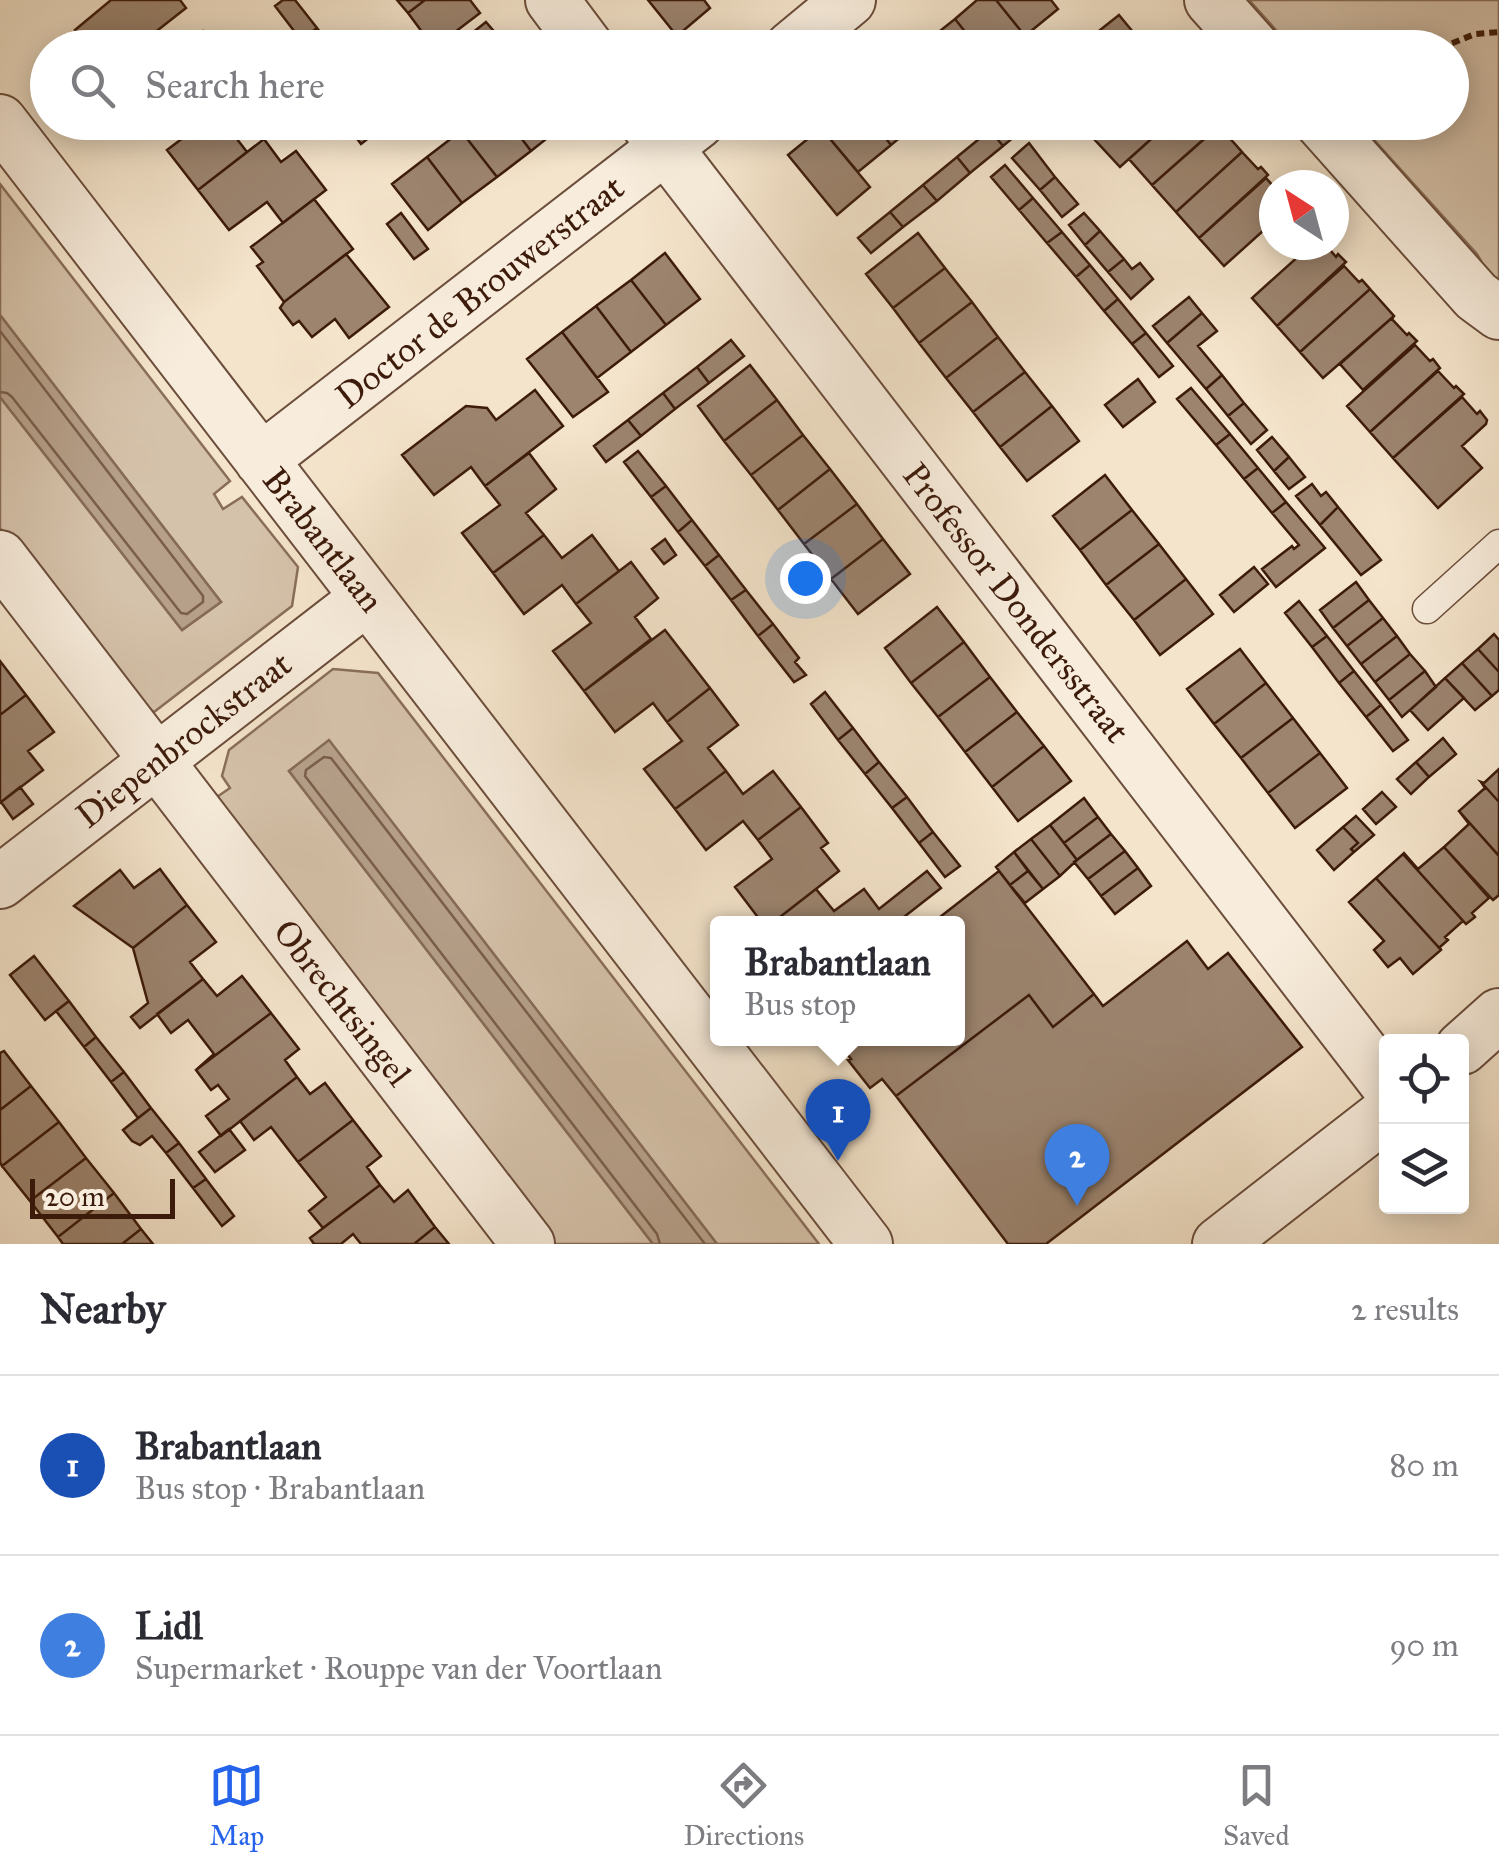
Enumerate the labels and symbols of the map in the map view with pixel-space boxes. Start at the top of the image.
street label: Doctor de Brouwerstraat [327,166,633,418]
north arrow [1259,170,1349,260]
street label: Professor Dondersstraat [893,454,1139,752]
street label: Brabantlaan [253,459,393,621]
your location [780,553,831,604]
street label: Diepenbrockstraat [68,643,300,837]
street label: Obrechtsingel [264,911,421,1095]
pin: 1 [806,1078,870,1161]
pin: 2 [1044,1124,1110,1206]
scale bar [30,1174,175,1218]

